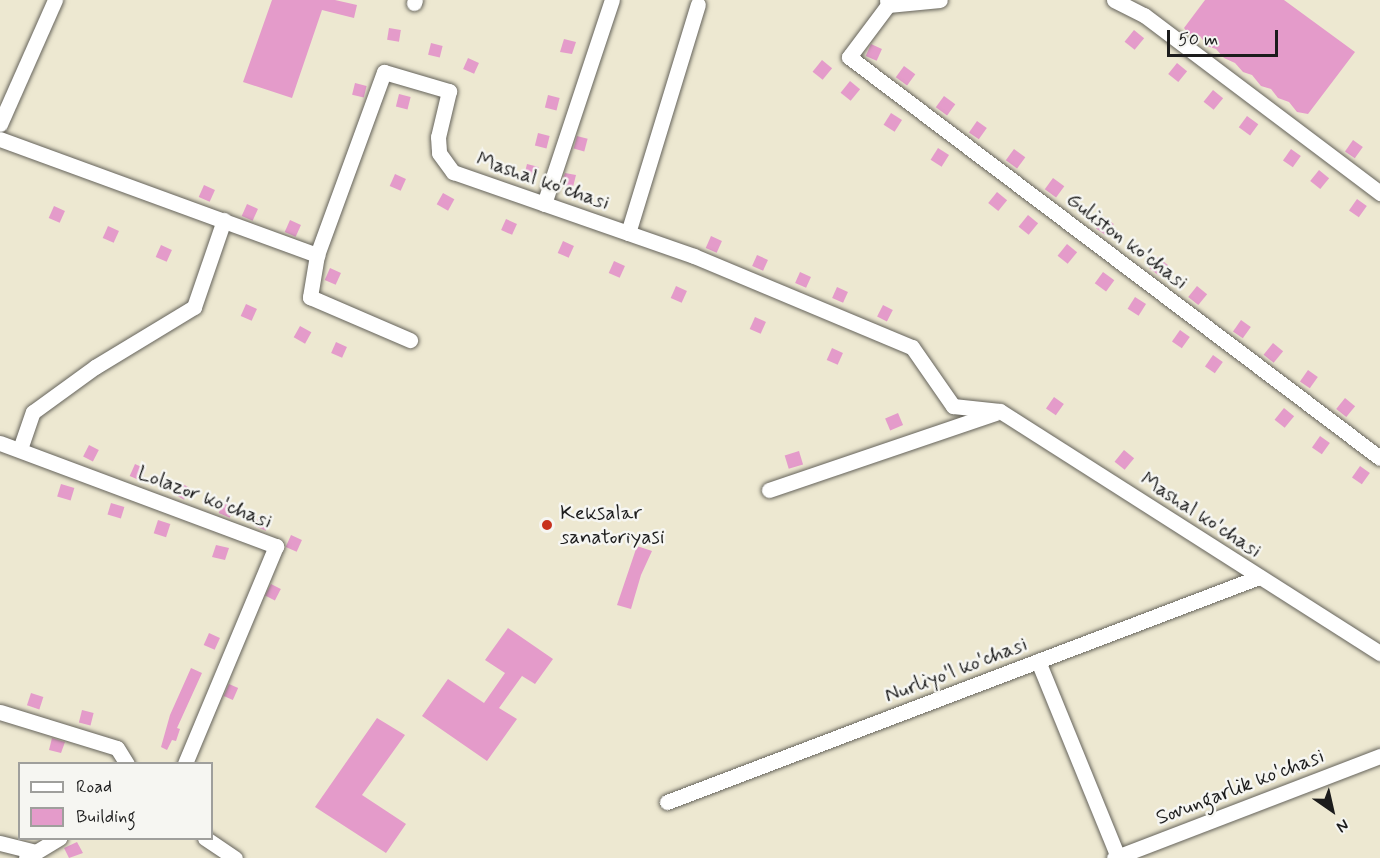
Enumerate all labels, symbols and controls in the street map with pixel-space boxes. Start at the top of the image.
scale bar [1170,18,1281,56]
text: 50 m [1178,28,1218,52]
street label: Mashal ko'chasi [473,147,613,215]
street label: Guliston ko'chasi [1062,187,1192,295]
street label: Lolazor ko'chasi [135,460,275,534]
street label: Mashal ko'chasi [1136,467,1266,563]
place label: Keksalar sanatoriyasi [560,500,665,550]
marker: Keksalar sanatoriyasi [538,516,556,534]
street label: Nurliyo'l ko'chasi [882,631,1030,709]
street label: Sovungarlik ko'chasi [1153,744,1327,830]
legend [18,762,213,840]
text: Road [76,775,112,799]
north arrow [1302,780,1362,840]
text: Building [76,805,136,829]
text: N [1332,814,1353,837]

